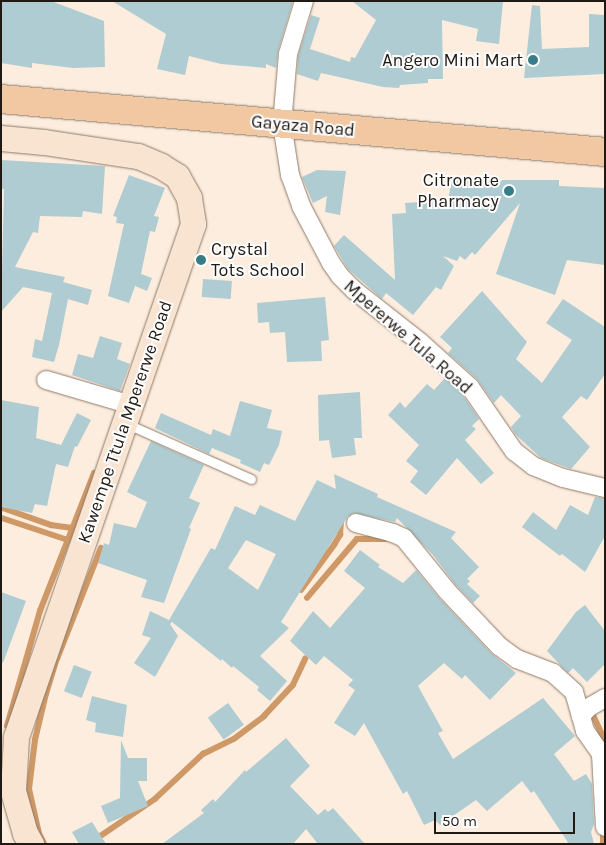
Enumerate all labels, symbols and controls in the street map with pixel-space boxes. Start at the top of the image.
place label: Angero Mini Mart [382,49,523,71]
marker: Angero Mini Mart [527,54,539,66]
street label: Gayaza Road [250,111,356,141]
place label: Citronate Pharmacy [417,170,499,212]
marker: Citronate Pharmacy [503,185,515,197]
place label: Crystal Tots School [211,239,305,282]
marker: Crystal Tots School [195,254,207,266]
street label: Mpererwe Tula Road [339,275,477,399]
street label: Kawempe Ttula Mpererwe Road [73,298,177,546]
scale bar [436,802,577,834]
text: 50 m [442,812,477,830]

